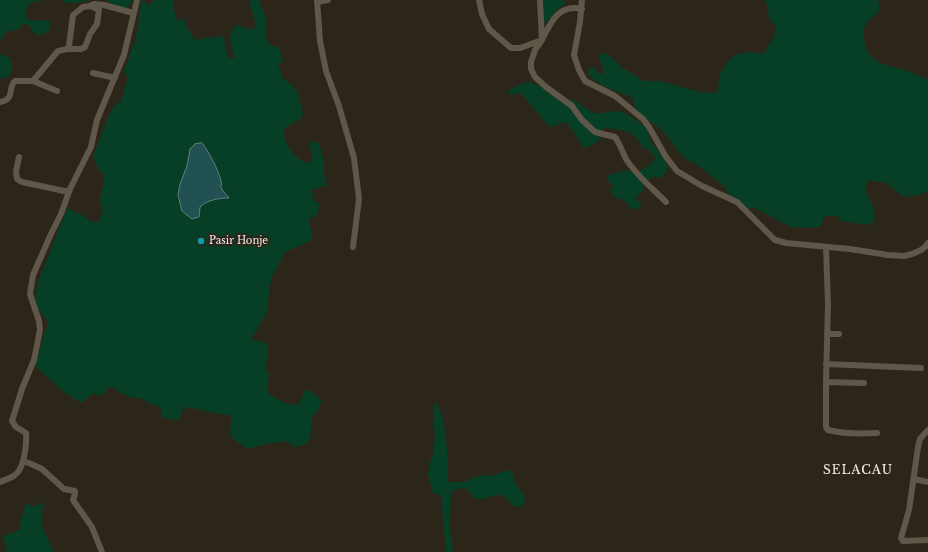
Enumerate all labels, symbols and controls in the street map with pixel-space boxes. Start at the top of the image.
place label: Pasir Honje [209,235,268,247]
marker: Pasir Honje [196,236,206,246]
district label: SELACAU [823,464,893,478]

